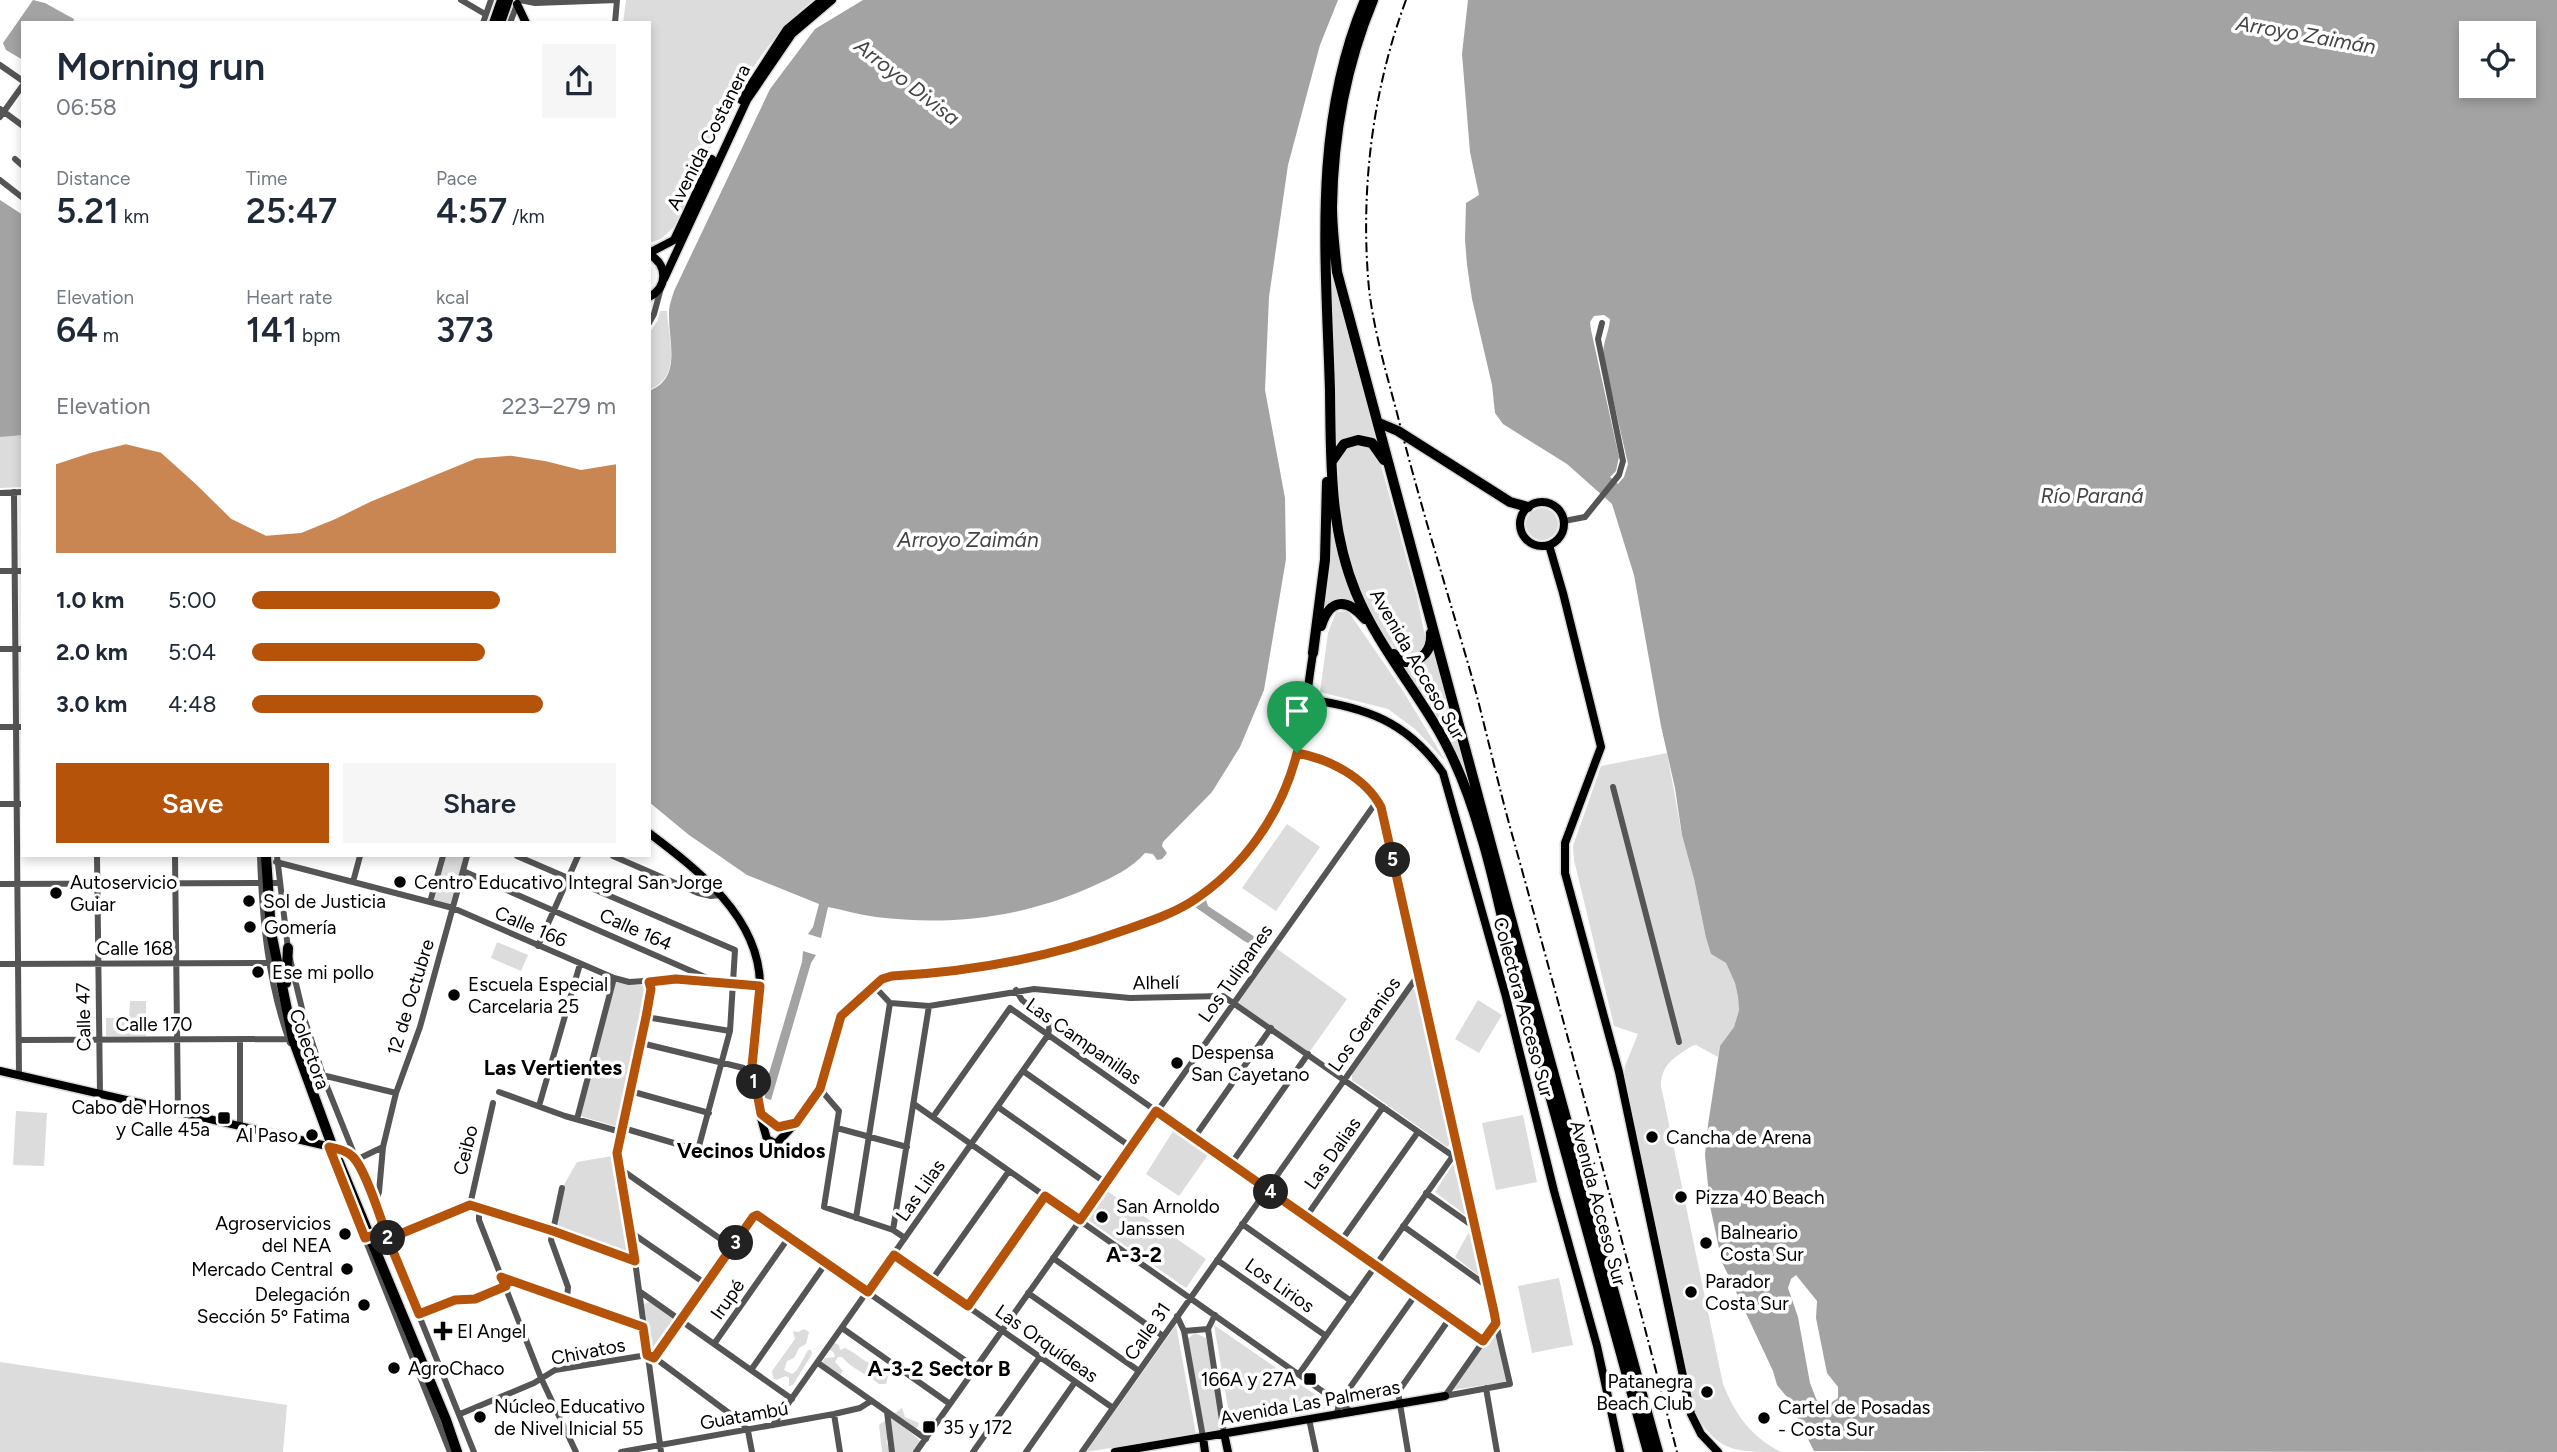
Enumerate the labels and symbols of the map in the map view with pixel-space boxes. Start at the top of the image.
water label: Arroyo Zaimán [2233,10,2378,59]
water label: Arroyo Divisa [849,32,965,130]
street label: Avenida Costanera [662,60,755,214]
water label: Río Paraná [2040,483,2144,508]
water label: Arroyo Zaimán [896,527,1039,552]
street label: Avenida Acceso Sur [1365,585,1470,744]
pin [1267,681,1327,753]
pin: 5 [1376,842,1410,878]
place label: Autoservicio Guiar [70,871,177,916]
place label: Centro Educativo Integral San Jorge [414,871,723,894]
marker: Centro Educativo Integral San Jorge [392,874,408,890]
marker: Autoservicio Guiar [48,885,64,901]
place label: Sol de Justicia [263,890,386,913]
marker: Sol de Justicia [241,893,257,909]
street label: Calle 166 [491,901,571,952]
street label: Calle 164 [596,903,676,956]
street label: Colectora Acceso Sur [1488,915,1559,1100]
place label: Gomería [264,916,337,939]
marker: Gomería [242,919,258,935]
street label: Los Tulipanes [1193,920,1278,1027]
street label: 12 de Octubre [382,936,439,1058]
street label: Calle 168 [96,937,174,960]
place label: Ese mi pollo [272,961,374,984]
marker: Ese mi pollo [250,964,266,980]
street label: Alhelí [1133,971,1181,994]
street label: Los Geranios [1323,972,1406,1076]
place label: Escuela Especial Carcelaria 25 [468,973,608,1018]
street label: Calle 47 [71,982,96,1052]
marker: Escuela Especial Carcelaria 25 [446,987,462,1003]
street label: Las Campanillas [1022,993,1146,1090]
street label: Colectora [284,1006,335,1092]
street label: Calle 170 [115,1013,193,1036]
place label: Despensa San Cayetano [1191,1041,1310,1086]
district label: Las Vertientes [484,1055,622,1080]
marker: Despensa San Cayetano [1169,1055,1185,1071]
pin: 1 [736,1064,772,1100]
place label: Cabo de Hornos y Calle 45a [71,1096,210,1141]
marker: Cabo de Hornos y Calle 45a [216,1110,232,1126]
street label: Las Dalias [1299,1113,1366,1194]
street label: Avenida Acceso Sur [1565,1118,1632,1289]
street label: Ceibo [448,1123,483,1177]
place label: Al Paso [236,1124,298,1147]
place label: Cancha de Arena [1666,1126,1811,1149]
marker: Al Paso [304,1127,320,1143]
marker: Cancha de Arena [1644,1129,1660,1145]
district label: Vecinos Unidos [677,1138,825,1163]
street label: Las Lilas [891,1155,950,1226]
pin: 4 [1254,1174,1288,1210]
place label: Pizza 40 Beach [1695,1186,1825,1209]
marker: Pizza 40 Beach [1673,1189,1689,1205]
place label: San Arnoldo Janssen [1116,1195,1220,1240]
marker: San Arnoldo Janssen [1094,1209,1110,1225]
place label: Agroservicios del NEA [215,1212,331,1257]
pin: 2 [370,1220,406,1256]
place label: Balneario Costa Sur [1720,1221,1804,1266]
marker: Agroservicios del NEA [337,1226,353,1242]
pin: 3 [718,1226,754,1260]
marker: Balneario Costa Sur [1698,1235,1714,1251]
district label: A-3-2 [1106,1242,1162,1267]
street label: Los Lirios [1241,1253,1319,1318]
place label: Mercado Central [191,1258,333,1281]
marker: Mercado Central [339,1261,355,1277]
place label: Parador Costa Sur [1705,1270,1789,1315]
street label: Irupé [705,1275,749,1324]
place label: Delegación Sección 5º Fatima [197,1283,350,1328]
marker: Parador Costa Sur [1683,1284,1699,1300]
marker: Delegación Sección 5º Fatima [356,1297,372,1313]
street label: Calle 31 [1119,1298,1175,1365]
street label: Las Orquídeas [991,1299,1103,1387]
place label: El Angel [457,1320,526,1343]
marker: El Angel [435,1323,451,1339]
street label: Chivatos [549,1333,627,1370]
district label: A-3-2 Sector B [867,1356,1011,1381]
place label: AgroChaco [408,1357,505,1380]
marker: AgroChaco [386,1360,402,1376]
place label: 166A y 27A [1201,1368,1296,1391]
place label: Patanegra Beach Club [1596,1370,1693,1415]
marker: 166A y 27A [1302,1371,1318,1387]
street label: Avenida Las Palmeras [1218,1375,1402,1430]
marker: Patanegra Beach Club [1699,1384,1715,1400]
place label: Núcleo Educativo de Nivel Inicial 55 [494,1395,645,1440]
street label: Guatambú [698,1396,790,1435]
place label: Cartel de Posadas - Costa Sur [1778,1396,1931,1441]
marker: Núcleo Educativo de Nivel Inicial 55 [472,1409,488,1425]
marker: Cartel de Posadas - Costa Sur [1756,1410,1772,1426]
place label: 35 y 172 [943,1416,1012,1439]
marker: 35 y 172 [921,1419,937,1435]

